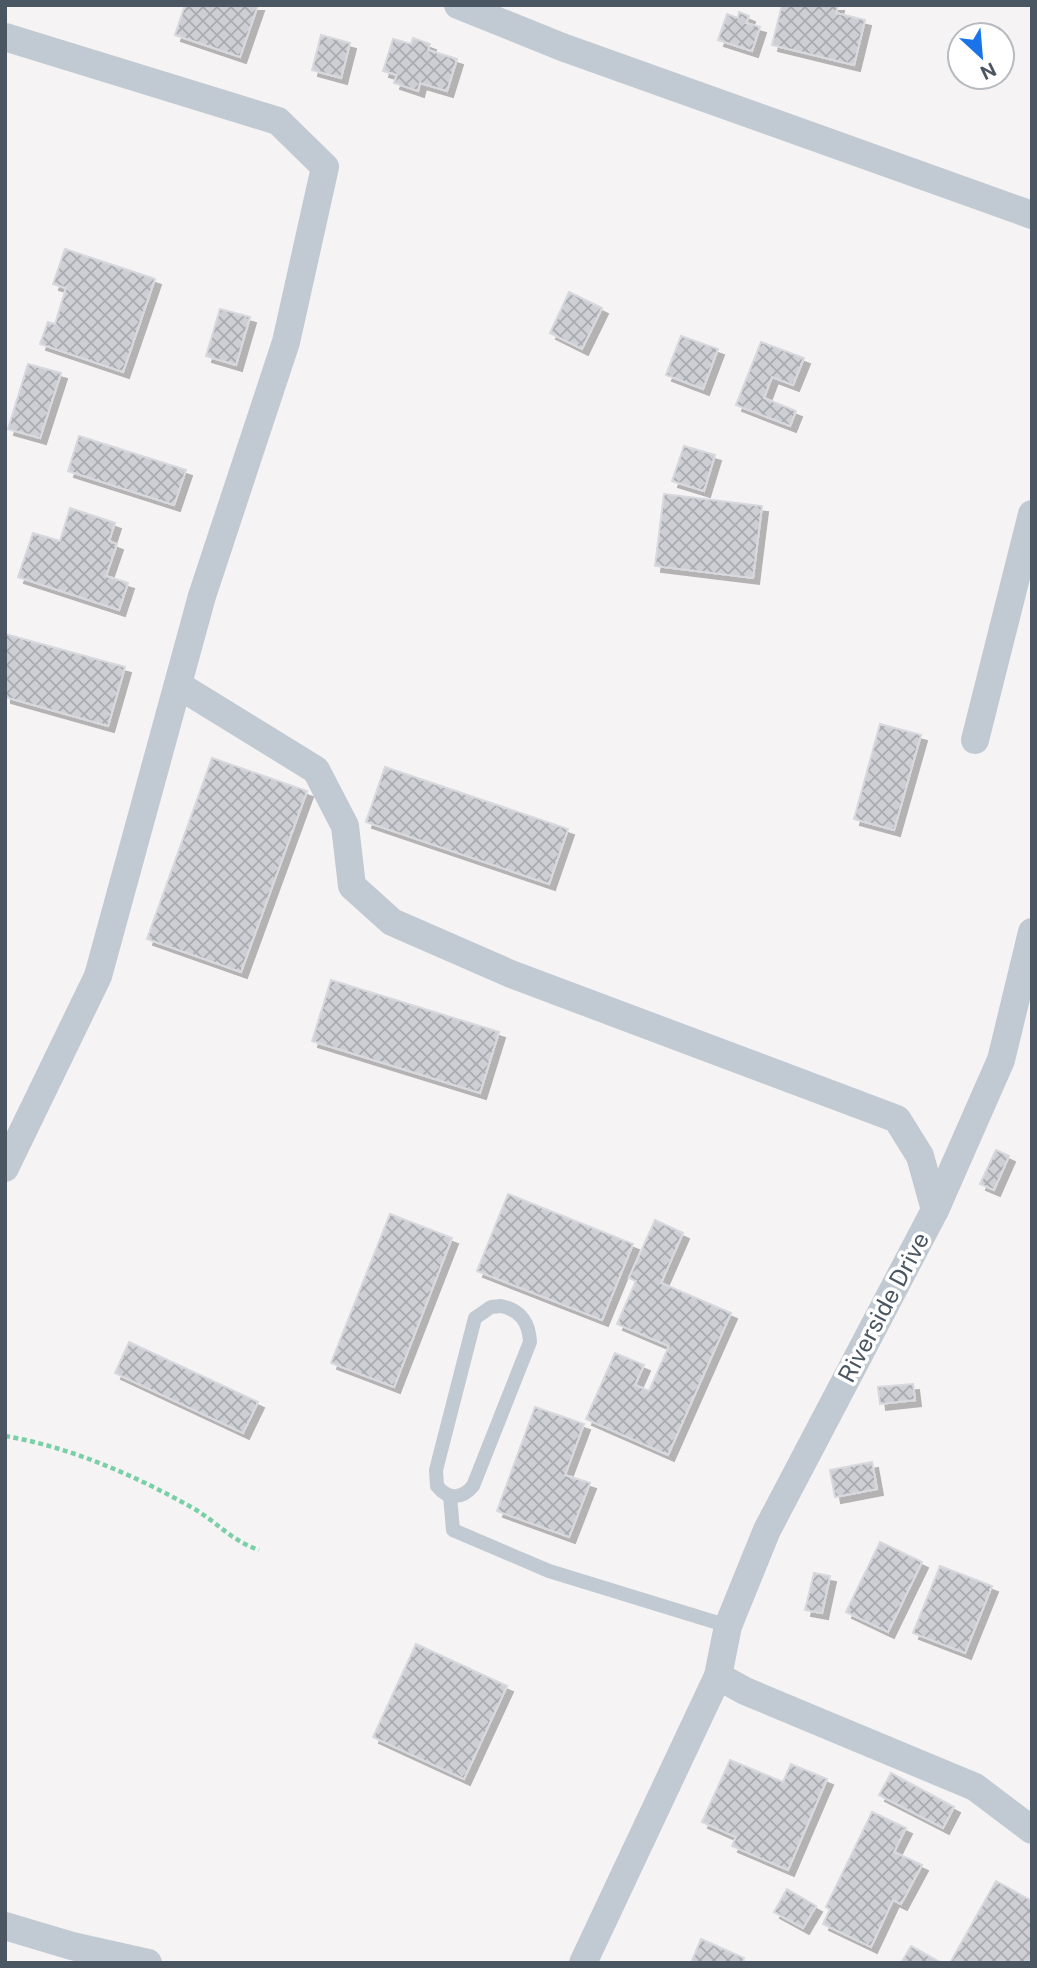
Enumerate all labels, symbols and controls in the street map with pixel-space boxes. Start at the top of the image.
north arrow [946,21,1016,91]
text: N [977,58,1000,84]
street label: Riverside Drive [832,1227,934,1387]

